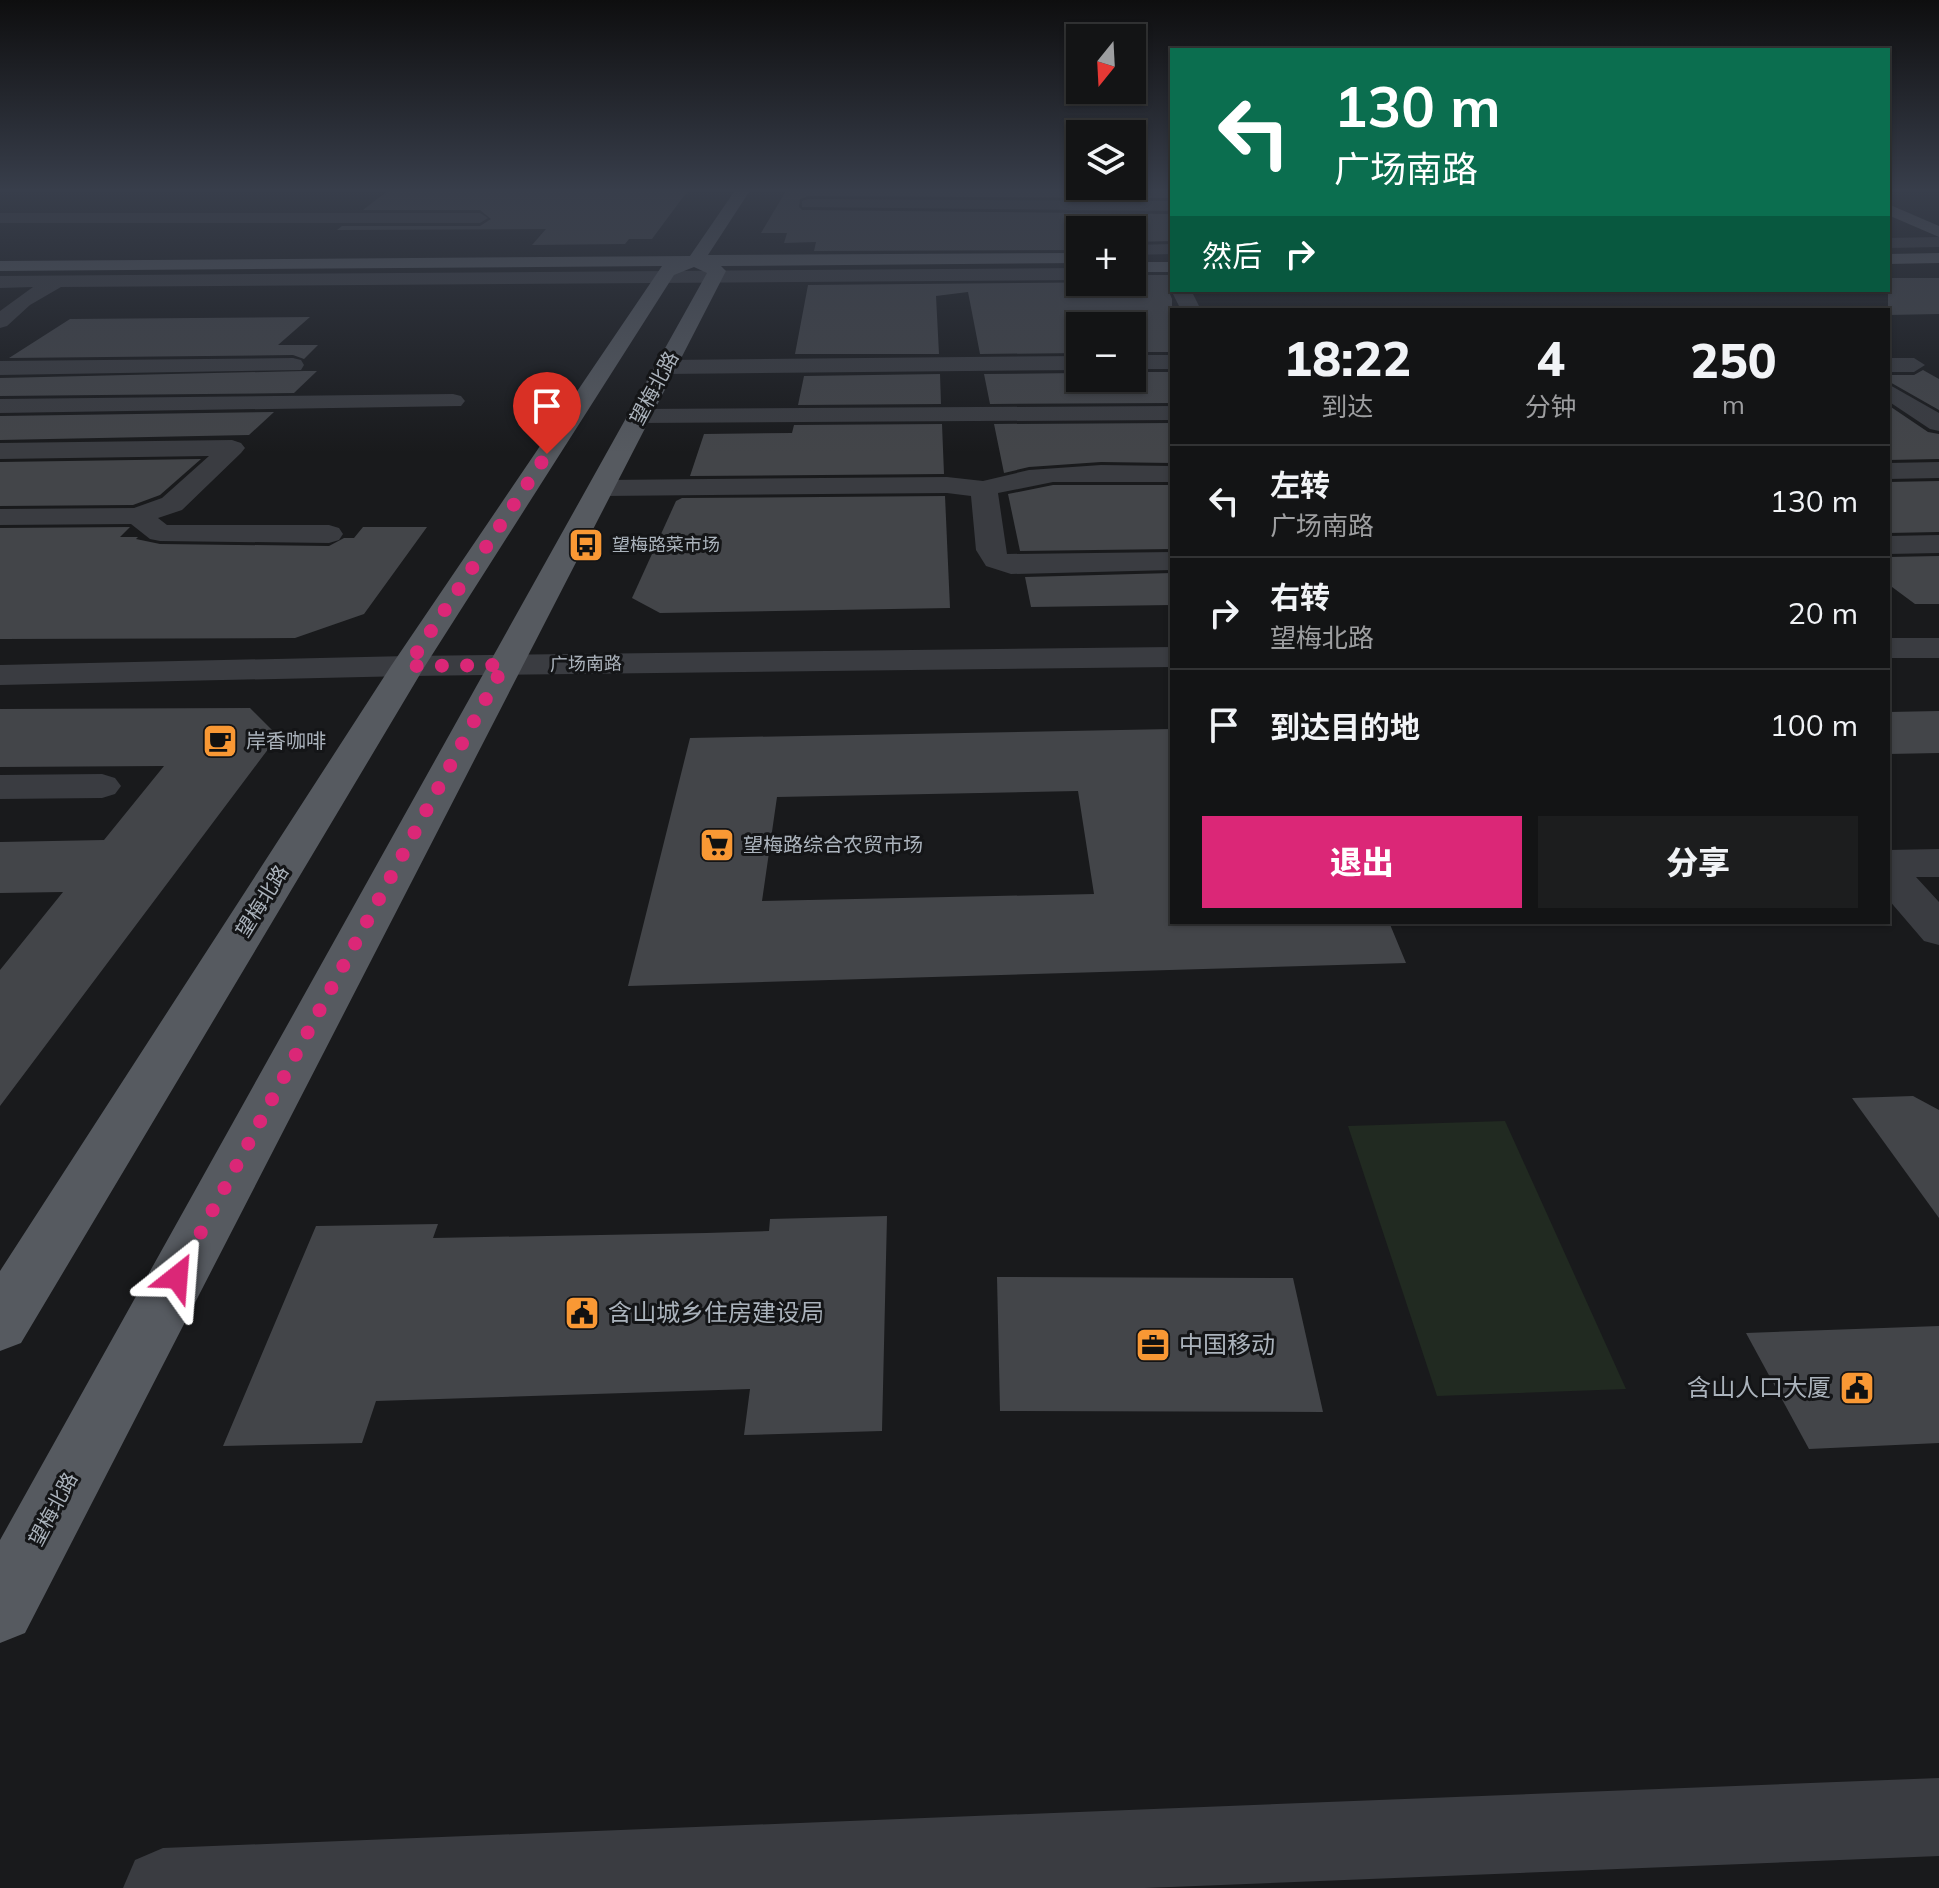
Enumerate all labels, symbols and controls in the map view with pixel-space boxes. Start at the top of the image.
north arrow [1066,24,1146,104]
map controls [1066,24,1146,392]
text: 130 m [1334,71,1501,141]
icon: left [1202,80,1306,184]
button: layers [1066,120,1146,200]
text: 广场南路 [1334,146,1478,191]
button: + [1066,216,1146,296]
icon: right [1278,232,1322,276]
text: 然后 [1202,237,1262,275]
button: − [1066,312,1146,392]
text: 18:22 [1283,328,1411,388]
text: 4 [1536,328,1565,388]
text: 250 [1690,330,1777,390]
street label: 望梅北路 [624,347,683,429]
pin [513,372,581,454]
icon: arrive [525,384,569,428]
text: m [1722,388,1745,421]
text: 到达 [1321,390,1373,423]
text: 分钟 [1525,390,1577,423]
text: 左转 [1270,466,1330,504]
icon: left [1202,479,1246,523]
text: 130 m [1770,482,1858,520]
text: 广场南路 [1270,509,1374,542]
bus stop icon: 望梅路菜市场 [567,526,605,564]
place label: 望梅路菜市场 [612,533,720,556]
text: 右转 [1270,578,1330,616]
icon: right [1202,591,1246,635]
text: 20 m [1788,594,1858,632]
text: 望梅北路 [1270,621,1374,654]
street label: 广场南路 [550,651,622,676]
icon: arrive [1202,703,1246,747]
text: 100 m [1770,706,1858,744]
text: 到达目的地 [1270,708,1420,746]
cafe icon: 岸香咖啡 [201,722,239,760]
place label: 岸香咖啡 [246,728,326,753]
button: 退出 [1202,816,1522,908]
button: 分享 [1538,816,1858,908]
supermarket icon: 望梅路综合农贸市场 [698,826,736,864]
place label: 望梅路综合农贸市场 [743,832,923,857]
street label: 望梅北路 [230,860,293,941]
position arrow [135,1235,219,1319]
public building icon: 含山城乡住房建设局 [563,1294,601,1332]
place label: 含山城乡住房建设局 [608,1297,824,1327]
office icon: 中国移动 [1134,1326,1172,1364]
place label: 中国移动 [1179,1329,1275,1359]
public building icon: 含山人口大厦 [1838,1369,1876,1407]
place label: 含山人口大厦 [1687,1372,1831,1402]
street label: 望梅北路 [23,1468,82,1550]

